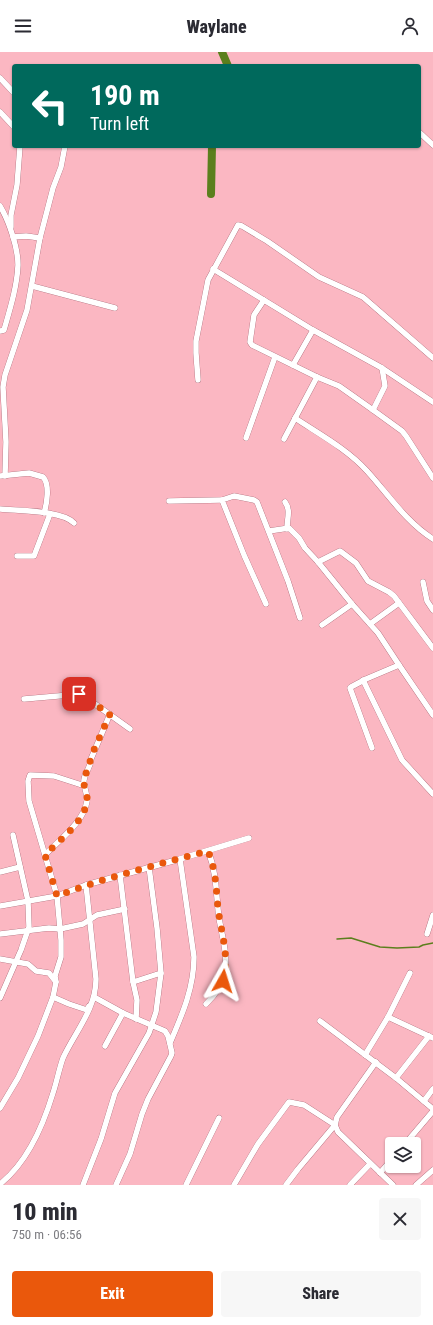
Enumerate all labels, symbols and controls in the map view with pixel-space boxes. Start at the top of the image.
icon: menu [12,15,34,37]
icon: person [399,15,421,37]
text: Waylane [186,16,247,37]
text: 190 m [90,79,160,112]
icon: left [24,80,76,132]
text: Turn left [90,113,149,134]
pin [62,677,96,711]
icon: arrive [68,683,90,705]
position arrow [202,960,244,1002]
map controls [385,1137,421,1173]
button: layers [385,1137,421,1173]
text: 10 min [12,1198,78,1226]
button: close [379,1198,421,1240]
text: 750 m · 06:56 [12,1227,82,1242]
button: Exit [12,1271,213,1317]
button: Share [221,1271,421,1317]

